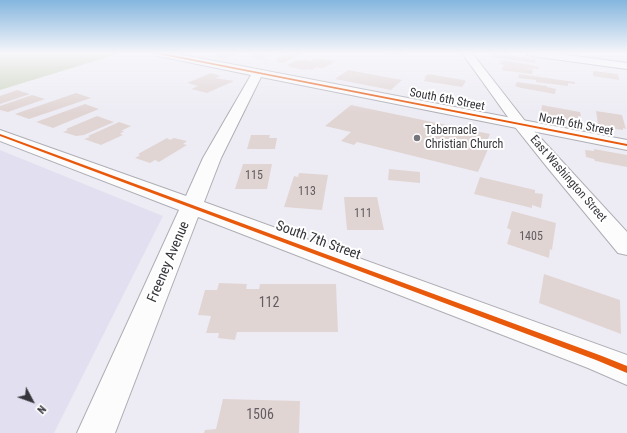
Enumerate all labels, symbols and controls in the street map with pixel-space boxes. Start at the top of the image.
street label: South 6th Street [408,86,486,114]
street label: North 6th Street [537,111,615,139]
place label: Tabernacle Christian Church [425,124,503,152]
marker: Tabernacle Christian Church [412,133,422,143]
street label: East Washington Street [526,133,610,225]
house number: 115 [245,169,263,183]
house number: 113 [298,185,316,199]
house number: 111 [354,207,372,221]
street label: South 7th Street [273,218,363,264]
street label: Freeney Avenue [144,219,194,305]
house number: 1405 [519,230,543,244]
house number: 112 [259,295,279,311]
north arrow [12,381,52,421]
text: N [34,402,49,416]
house number: 1506 [246,407,274,423]

